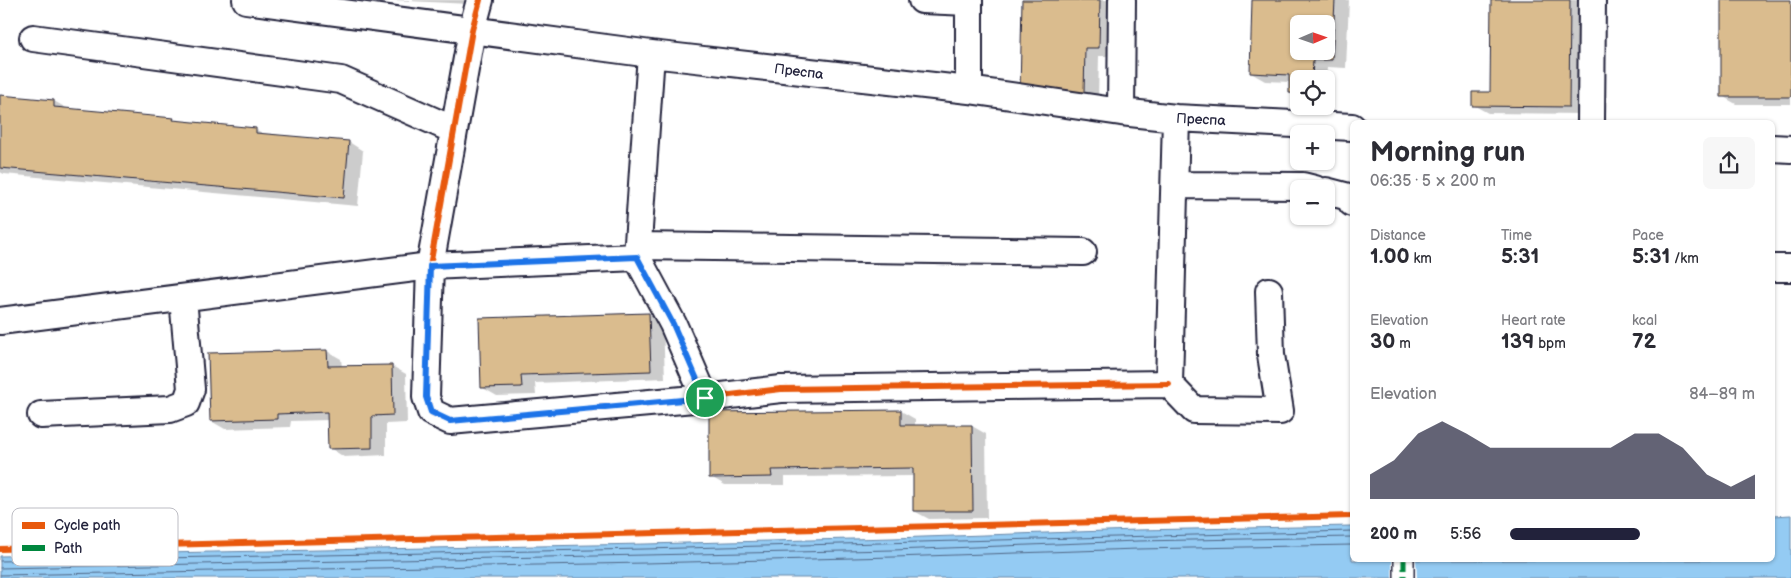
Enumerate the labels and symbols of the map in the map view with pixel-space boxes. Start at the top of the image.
north arrow [1290,15,1335,60]
street label: Преспа [773,60,825,83]
street label: Преспа [1176,110,1227,129]
pin [684,377,726,419]
legend [12,508,178,566]
text: Cycle path [54,517,121,534]
text: Path [54,540,82,557]

